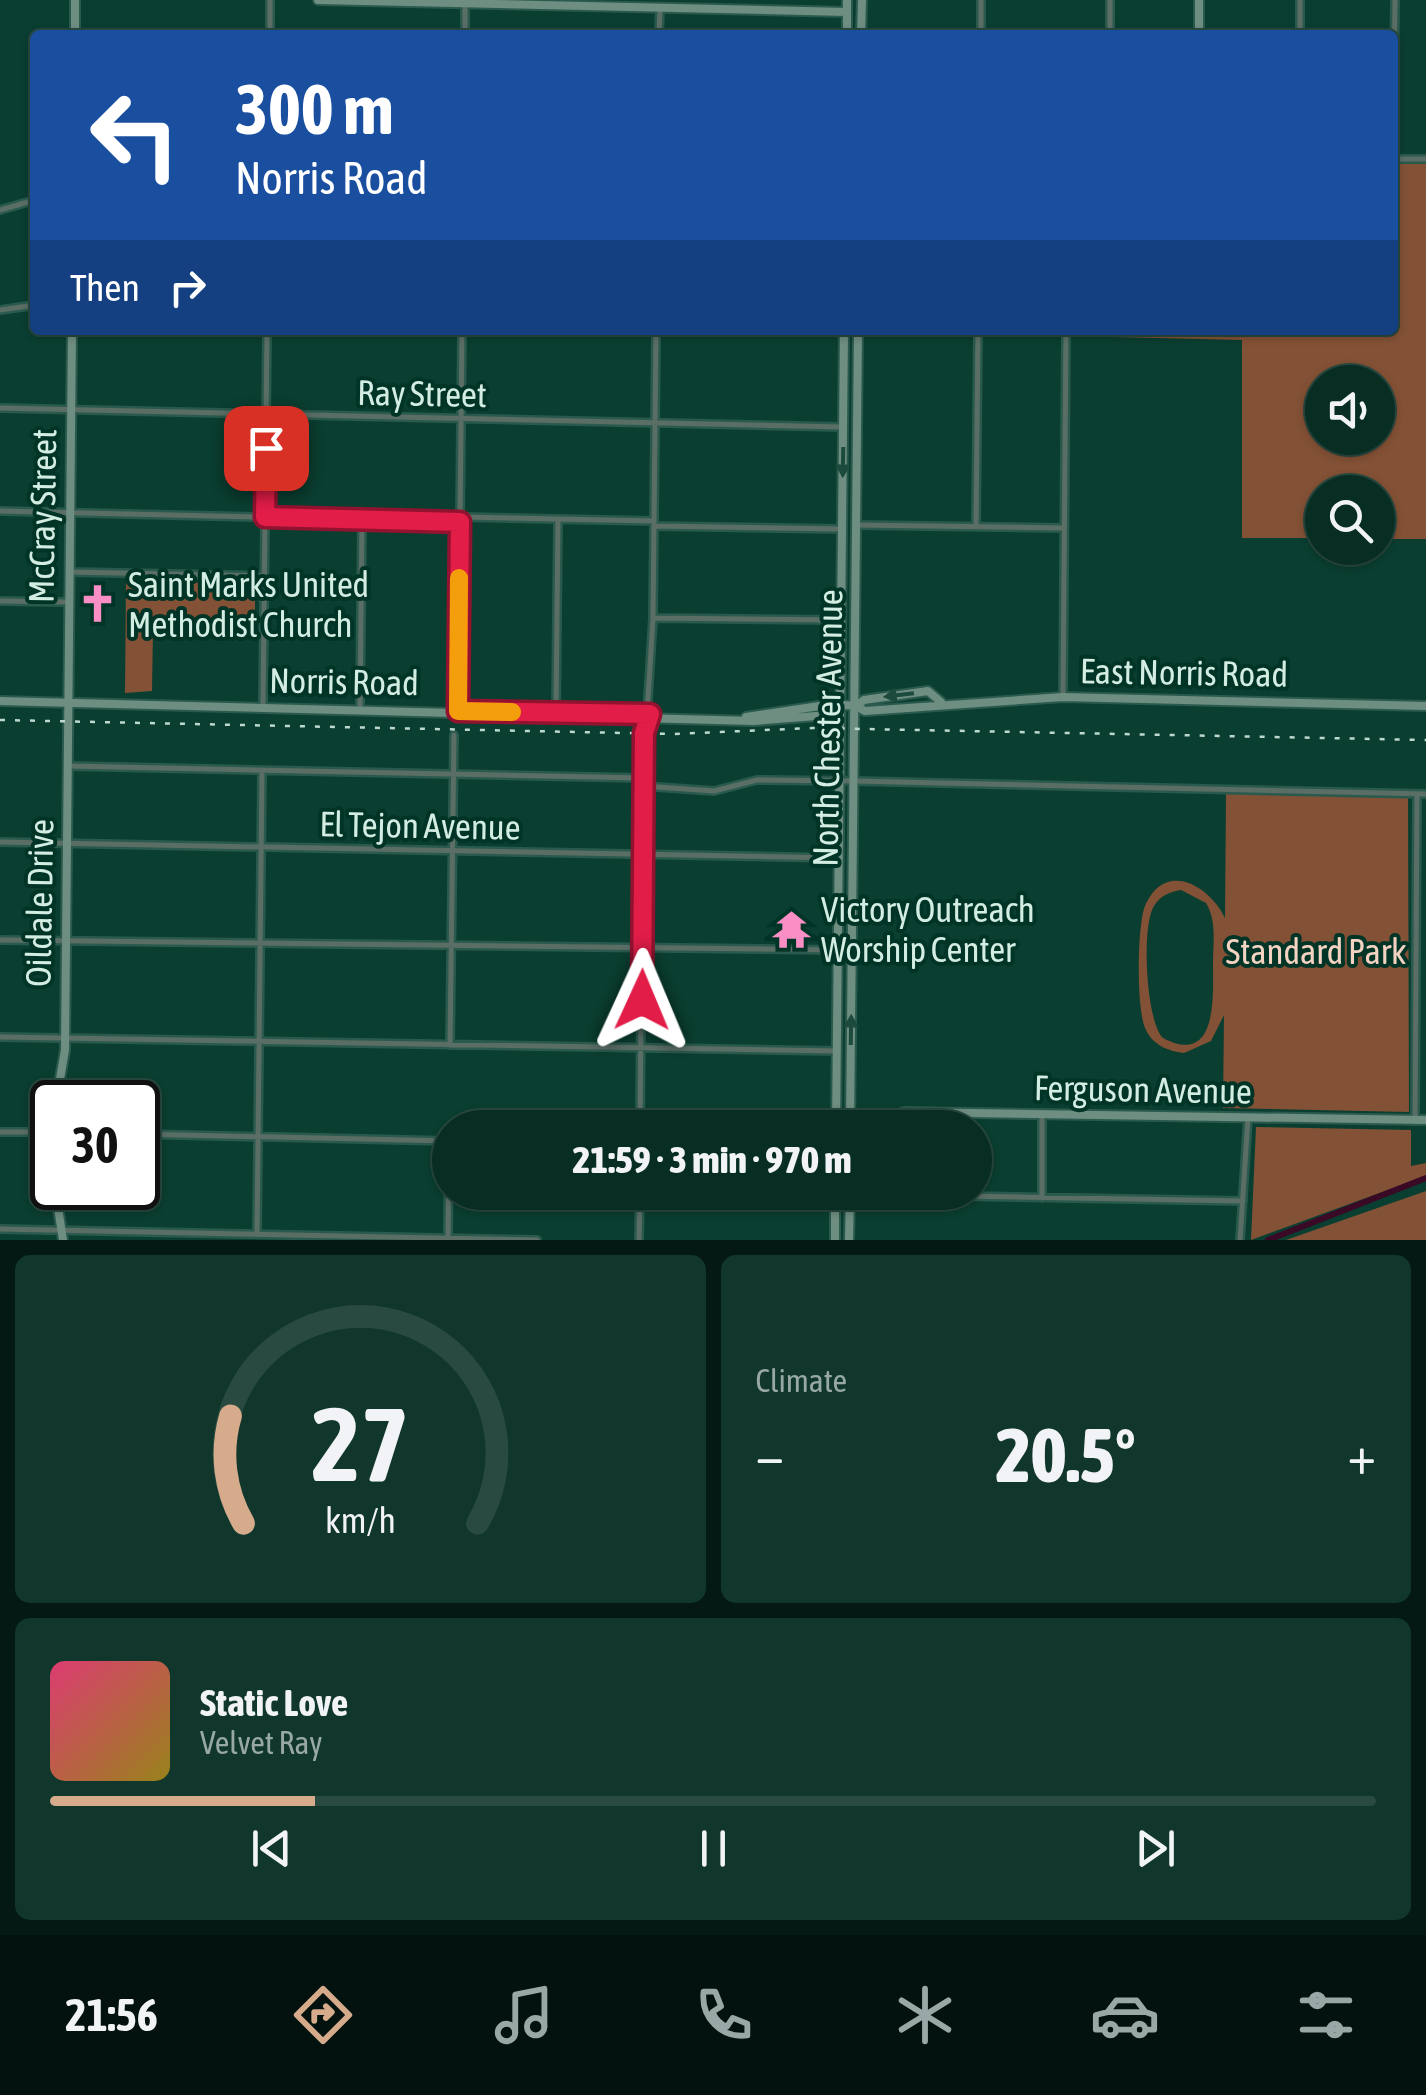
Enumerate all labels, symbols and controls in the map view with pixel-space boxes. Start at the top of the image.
text: 300 m [235,69,394,149]
icon: left [70,70,200,200]
text: Norris Road [235,152,428,204]
icon: right [160,260,215,315]
text: Then [70,266,140,309]
map controls [1305,365,1395,565]
button: sound [1305,365,1395,455]
street label: Ray Street [357,372,487,414]
pin [224,406,309,491]
icon: arrive [239,421,294,476]
street label: McCray Street [20,429,64,603]
one-way arrow [834,447,850,479]
button: search [1305,475,1395,565]
place label: Saint Marks United Methodist Church [128,564,369,644]
church icon: Saint Marks United Methodist Church [77,583,119,625]
street label: North Chester Avenue [805,589,849,867]
street label: East Norris Road [1080,650,1288,694]
street label: Norris Road [269,660,419,702]
one-way arrow [883,687,915,703]
street label: El Tejon Avenue [319,803,521,847]
street label: Oildale Drive [18,819,60,987]
place label: Victory Outreach Worship Center [821,889,1035,969]
temple icon: Victory Outreach Worship Center [770,908,812,950]
park label: Standard Park [1225,931,1407,971]
position arrow [590,948,694,1052]
one-way arrow [844,1014,860,1046]
street label: Ferguson Avenue [1034,1067,1252,1111]
speed limit sign: 30 [30,1080,160,1210]
text: 21:59 · 3 min · 970 m [572,1138,852,1181]
text: Climate [756,1362,847,1399]
text: 27 [311,1384,409,1503]
text: 20.5° [996,1412,1136,1498]
text: − [756,1423,784,1486]
text: + [1347,1423,1376,1486]
text: km/h [325,1500,396,1541]
text: Static Love [200,1681,348,1724]
text: Velvet Ray [200,1724,322,1761]
icon: previous [244,1821,299,1876]
icon: pause [686,1821,741,1876]
icon: next [1128,1821,1183,1876]
icon: directions [288,1980,358,2050]
icon: music [489,1980,559,2050]
icon: phone [689,1980,759,2050]
icon: climate [890,1980,960,2050]
icon: car [1090,1980,1160,2050]
icon: filters [1291,1980,1361,2050]
text: 21:56 [65,1989,158,2041]

